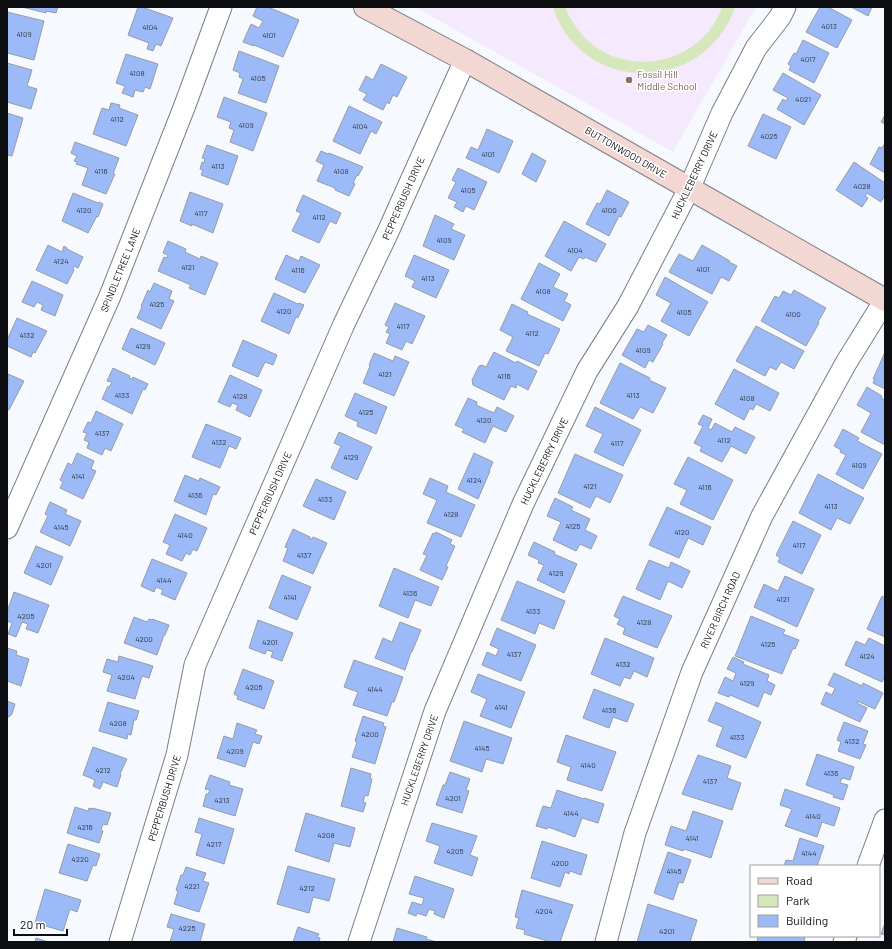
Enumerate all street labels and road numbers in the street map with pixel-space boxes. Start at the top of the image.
street label: BUTTONWOOD DRIVE [583,124,669,180]
street label: HUCKLEBERRY DRIVE [668,129,720,221]
street label: PEPPERBUSH DRIVE [379,155,427,241]
street label: SPINDLETREE LANE [98,226,142,314]
street label: HUCKLEBERRY DRIVE [518,415,570,507]
street label: PEPPERBUSH DRIVE [246,450,294,536]
street label: RIVER BIRCH ROAD [698,570,742,650]
street label: HUCKLEBERRY DRIVE [398,713,440,807]
street label: PEPPERBUSH DRIVE [145,753,183,843]

